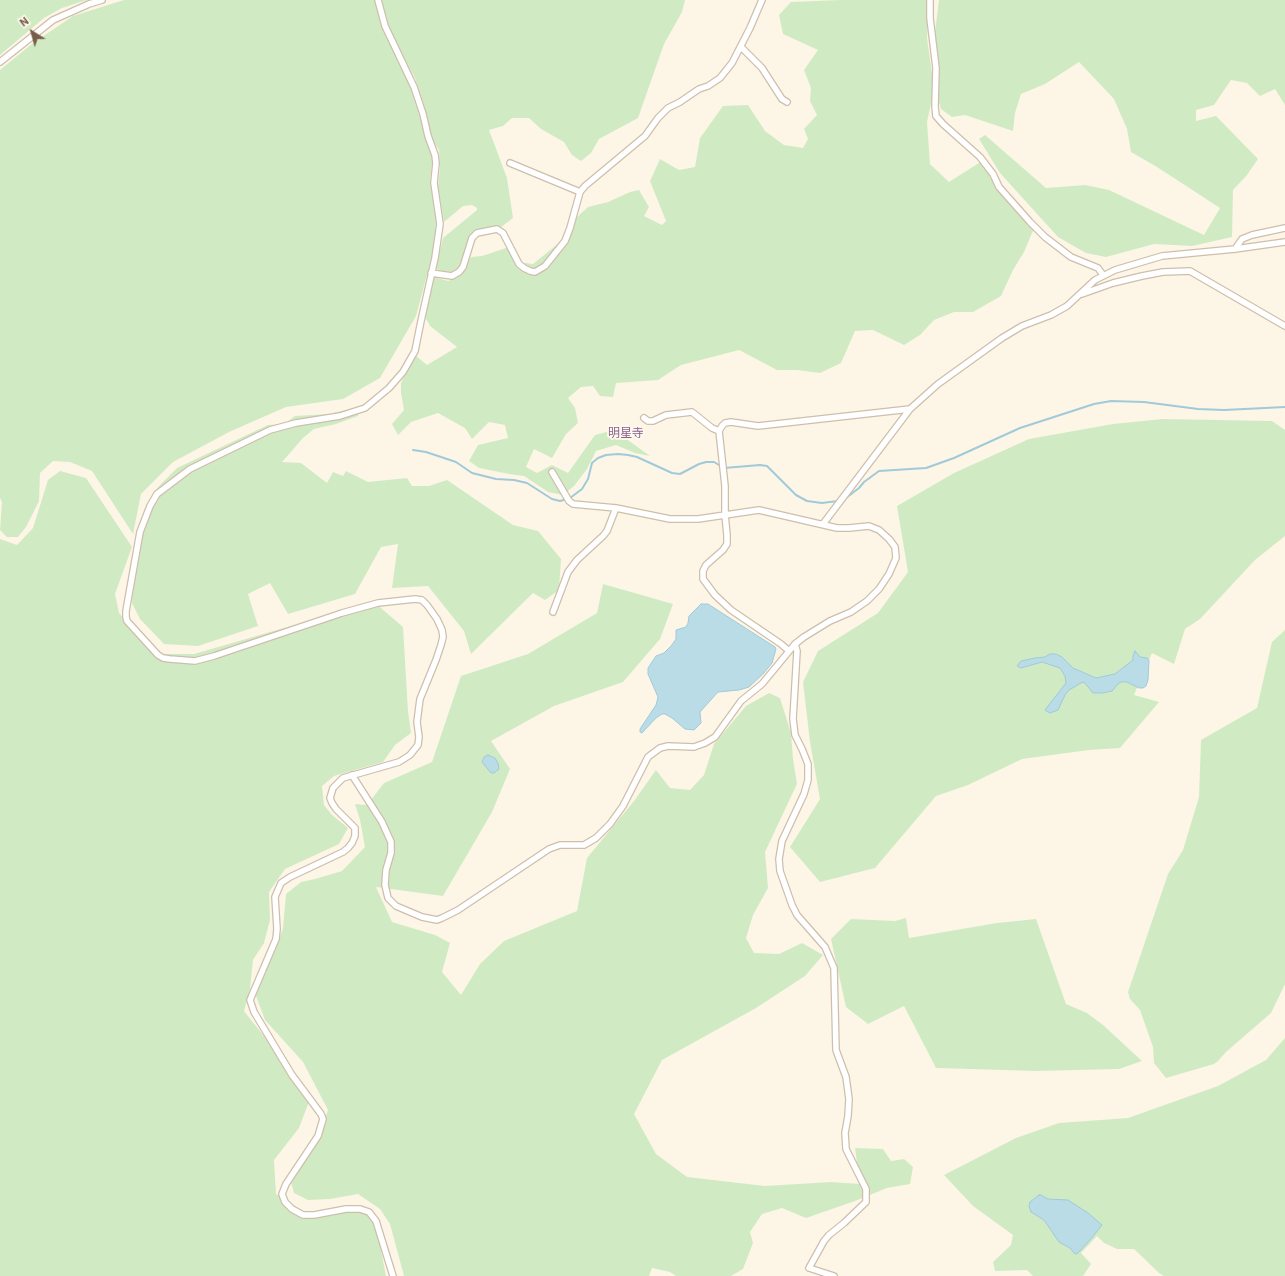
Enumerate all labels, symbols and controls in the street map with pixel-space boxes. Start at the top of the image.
north arrow [12,12,52,52]
text: N [17,14,31,30]
district label: 明星寺 [608,427,644,441]

